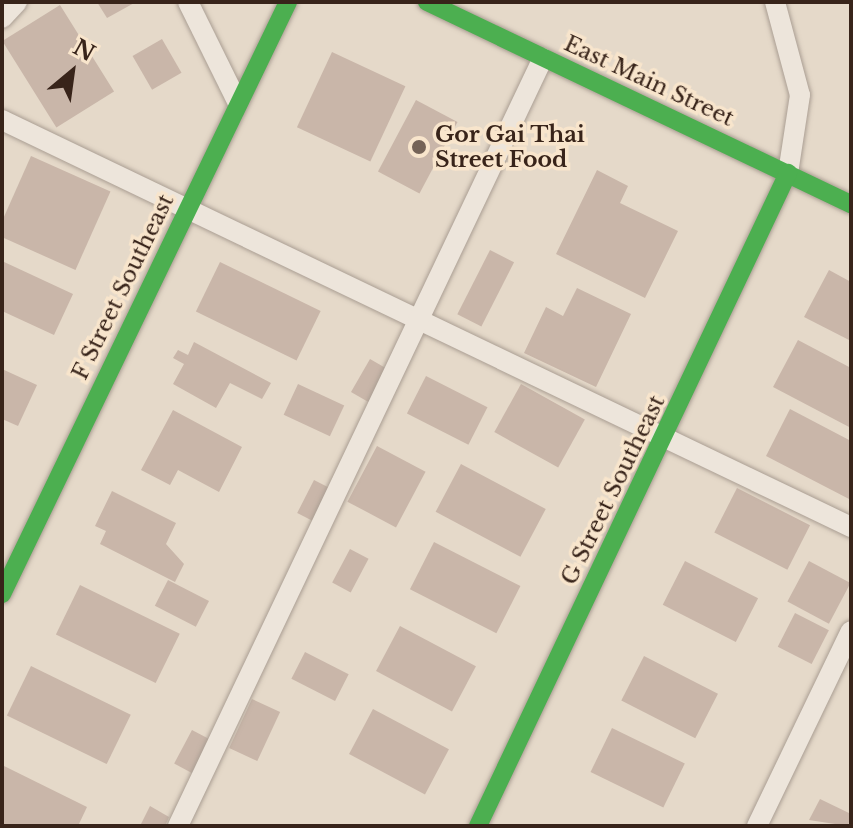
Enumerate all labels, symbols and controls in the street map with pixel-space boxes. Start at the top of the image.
street label: East Main Street [560,30,738,132]
north arrow [32,32,112,112]
text: N [68,34,99,67]
place label: Gor Gai Thai Street Food [435,121,586,172]
marker: Gor Gai Thai Street Food [410,138,428,156]
street label: F Street Southeast [67,190,179,384]
street label: G Street Southeast [556,391,670,589]

